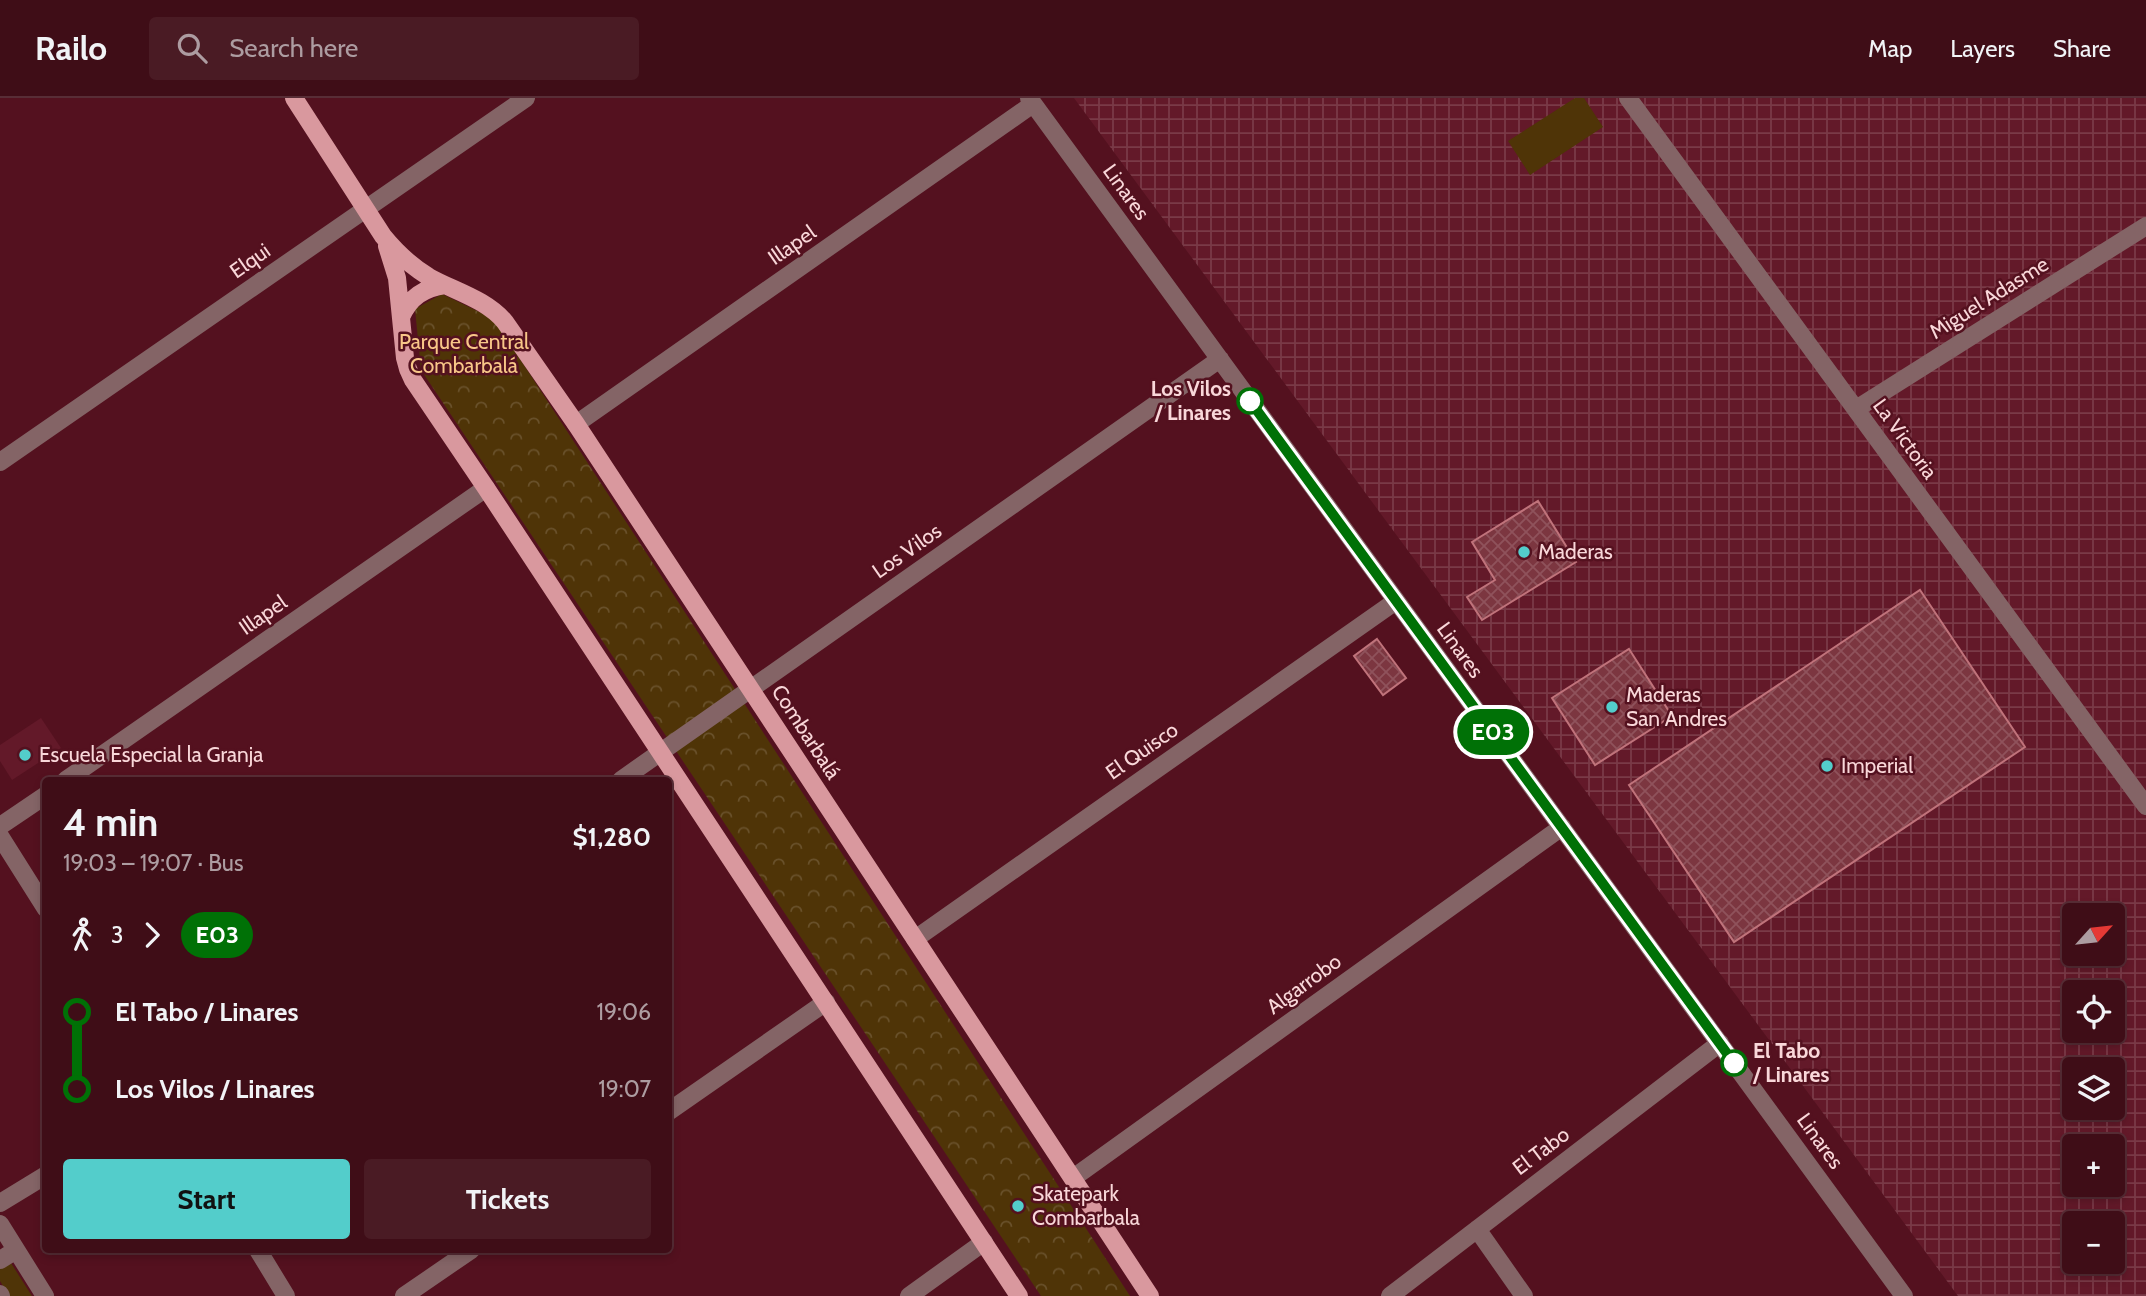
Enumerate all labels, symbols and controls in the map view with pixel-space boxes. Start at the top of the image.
search box [149,17,639,80]
text: Railo [35,28,107,68]
icon: search [173,29,211,67]
text: Search here [229,32,358,64]
text: Map [1868,34,1912,63]
text: Layers [1950,34,2015,63]
text: Share [2053,34,2111,63]
street label: Linares [1098,159,1155,225]
street label: Illapel [763,219,820,270]
street label: Elqui [225,238,275,283]
street label: Miguel Adasme [1925,251,2053,344]
park label: Parque Central Combarbalá [399,329,529,378]
place label: Los Vilos / Linares [1151,376,1231,425]
marker: Los Vilos / Linares [1237,388,1263,414]
street label: La Victoria [1868,394,1943,484]
street label: Los Vilos [867,518,946,583]
place label: Maderas [1538,539,1613,564]
marker: Maderas [1516,544,1532,560]
street label: Illapel [234,589,291,640]
street label: Linares [1432,617,1489,683]
street label: Combarbalá [767,680,846,784]
place label: Maderas San Andres [1626,682,1727,731]
marker: Maderas San Andres [1604,699,1620,715]
line badge: E03 [1453,709,1533,755]
street label: El Quisco [1101,717,1183,784]
text: E03 [1471,717,1515,746]
place label: Escuela Especial la Granja [39,742,263,768]
marker: Escuela Especial la Granja [17,747,33,763]
place label: Imperial [1841,753,1913,778]
marker: Imperial [1819,758,1835,774]
text: 4 min [63,799,158,846]
text: $1,280 [572,821,651,853]
text: 19:03 – 19:07 · Bus [63,849,243,877]
north arrow [2062,903,2124,966]
map controls [2062,903,2125,1274]
icon: walk [63,916,101,954]
icon: forward [133,916,171,954]
text: E03 [195,920,239,949]
text: 3 [111,921,123,949]
street label: Algarrobo [1262,948,1346,1019]
button: locate [2062,980,2125,1043]
text: El Tabo / Linares [115,996,298,1028]
text: 19:06 [597,998,651,1026]
place label: El Tabo / Linares [1752,1038,1829,1087]
marker: El Tabo / Linares [1721,1050,1747,1076]
button: layers [2062,1057,2125,1120]
text: Los Vilos / Linares [115,1073,315,1105]
text: 19:07 [598,1075,651,1103]
street label: Linares [1792,1108,1849,1174]
street label: El Tabo [1507,1121,1574,1180]
button: + [2062,1134,2125,1197]
button: Start [63,1159,350,1239]
button: Tickets [364,1159,651,1239]
place label: Skatepark Combarbala [1032,1181,1140,1230]
marker: Skatepark Combarbala [1010,1198,1026,1214]
button: − [2062,1211,2125,1274]

